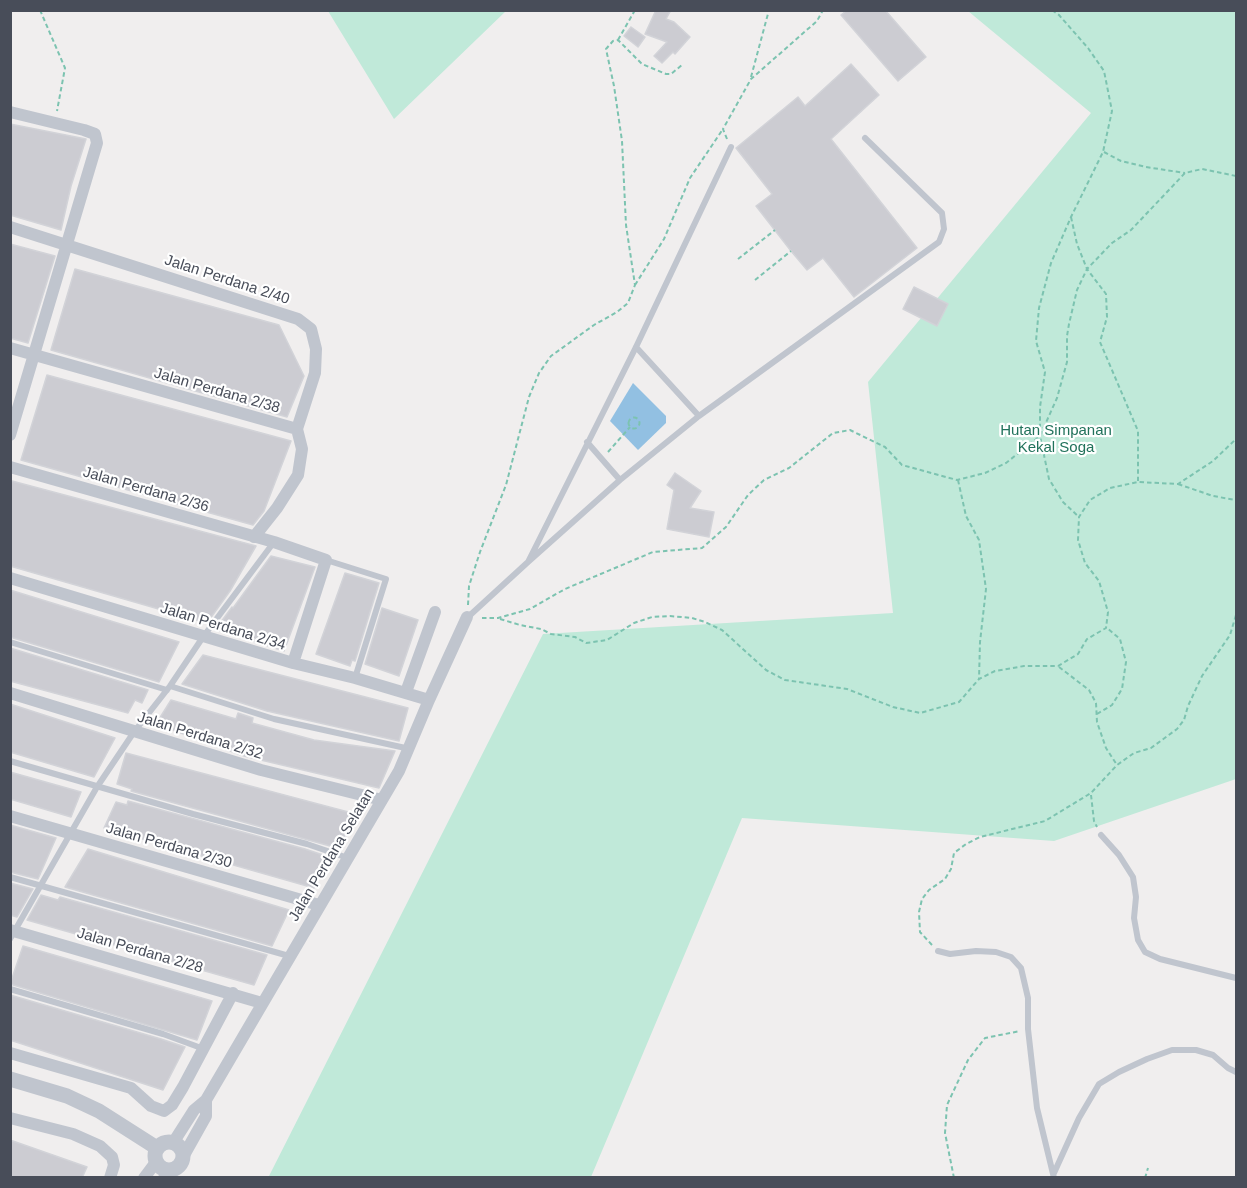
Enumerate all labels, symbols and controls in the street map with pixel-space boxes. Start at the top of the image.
street label: Jalan Perdana 2/40 [162,251,292,309]
street label: Jalan Perdana 2/38 [152,364,282,418]
park label: Hutan Simpanan Kekal Soga [1000,422,1112,457]
street label: Jalan Perdana 2/36 [81,463,211,517]
street label: Jalan Perdana 2/34 [158,599,288,655]
street label: Jalan Perdana 2/32 [135,708,265,764]
street label: Jalan Perdana Selatan [285,785,379,925]
street label: Jalan Perdana 2/30 [104,819,234,873]
street label: Jalan Perdana 2/28 [75,924,205,978]

